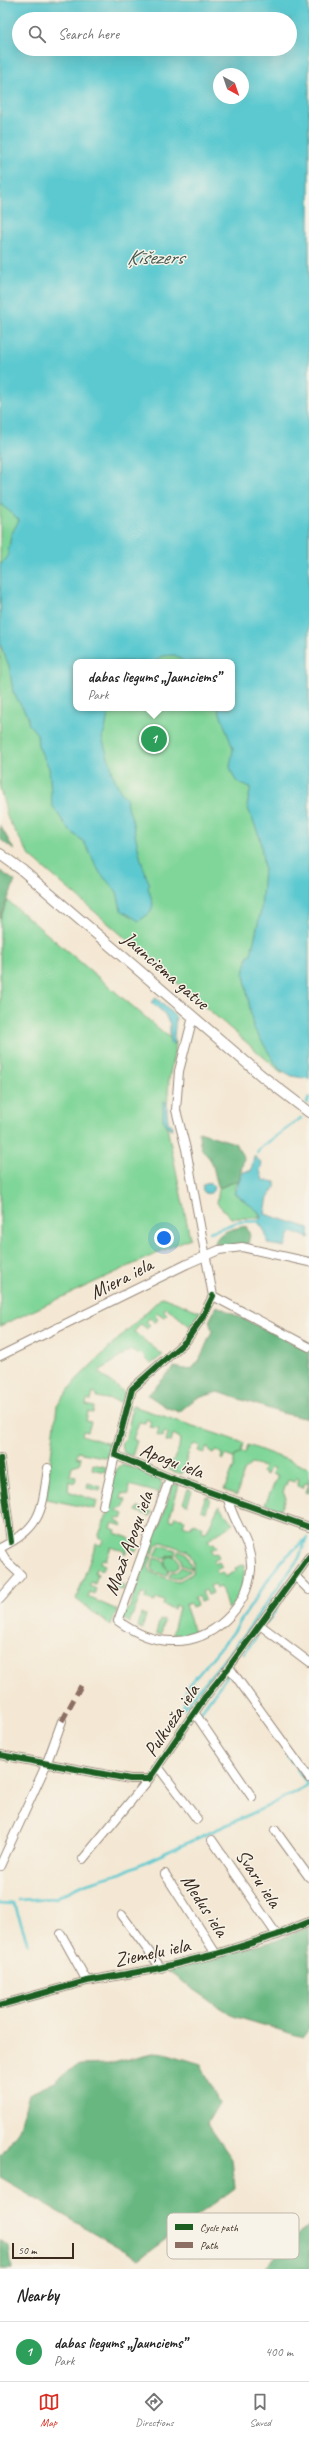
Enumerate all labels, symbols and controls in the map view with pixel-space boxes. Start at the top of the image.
search box [12,12,297,56]
icon: search [26,23,48,45]
text: Search here [58,25,119,44]
north arrow [213,68,249,104]
water label: Ķīšezers [127,244,187,270]
popup [73,659,235,711]
text: dabas liegums „Jaunciems” [88,668,220,687]
text: Park [88,687,108,703]
pin: 1 [141,724,167,754]
street label: Jaunciema gatve [116,925,216,1016]
your location [154,1228,174,1248]
street label: Miera iela [86,1251,158,1305]
street label: Apogu iela [137,1437,209,1485]
street label: Mazā Apogu iela [98,1486,159,1599]
street label: Pulkveža iela [138,1678,205,1761]
street label: Svaru iela [230,1844,288,1914]
street label: Medus iela [175,1869,235,1943]
street label: Ziemeļu iela [112,1932,193,1973]
legend [167,2213,299,2259]
text: Cycle path [200,2220,239,2234]
text: Path [200,2238,219,2252]
scale bar [12,2241,74,2260]
text: 50 m [18,2243,37,2257]
text: Nearby [16,2285,59,2306]
text: dabas liegums „Jaunciems” [54,2334,186,2353]
text: 1 [26,2344,32,2360]
text: 400 m [265,2344,293,2360]
text: Park [54,2353,75,2369]
tab: Map [38,2391,60,2429]
tab: Directions [135,2391,174,2429]
tab: Saved [249,2391,271,2429]

